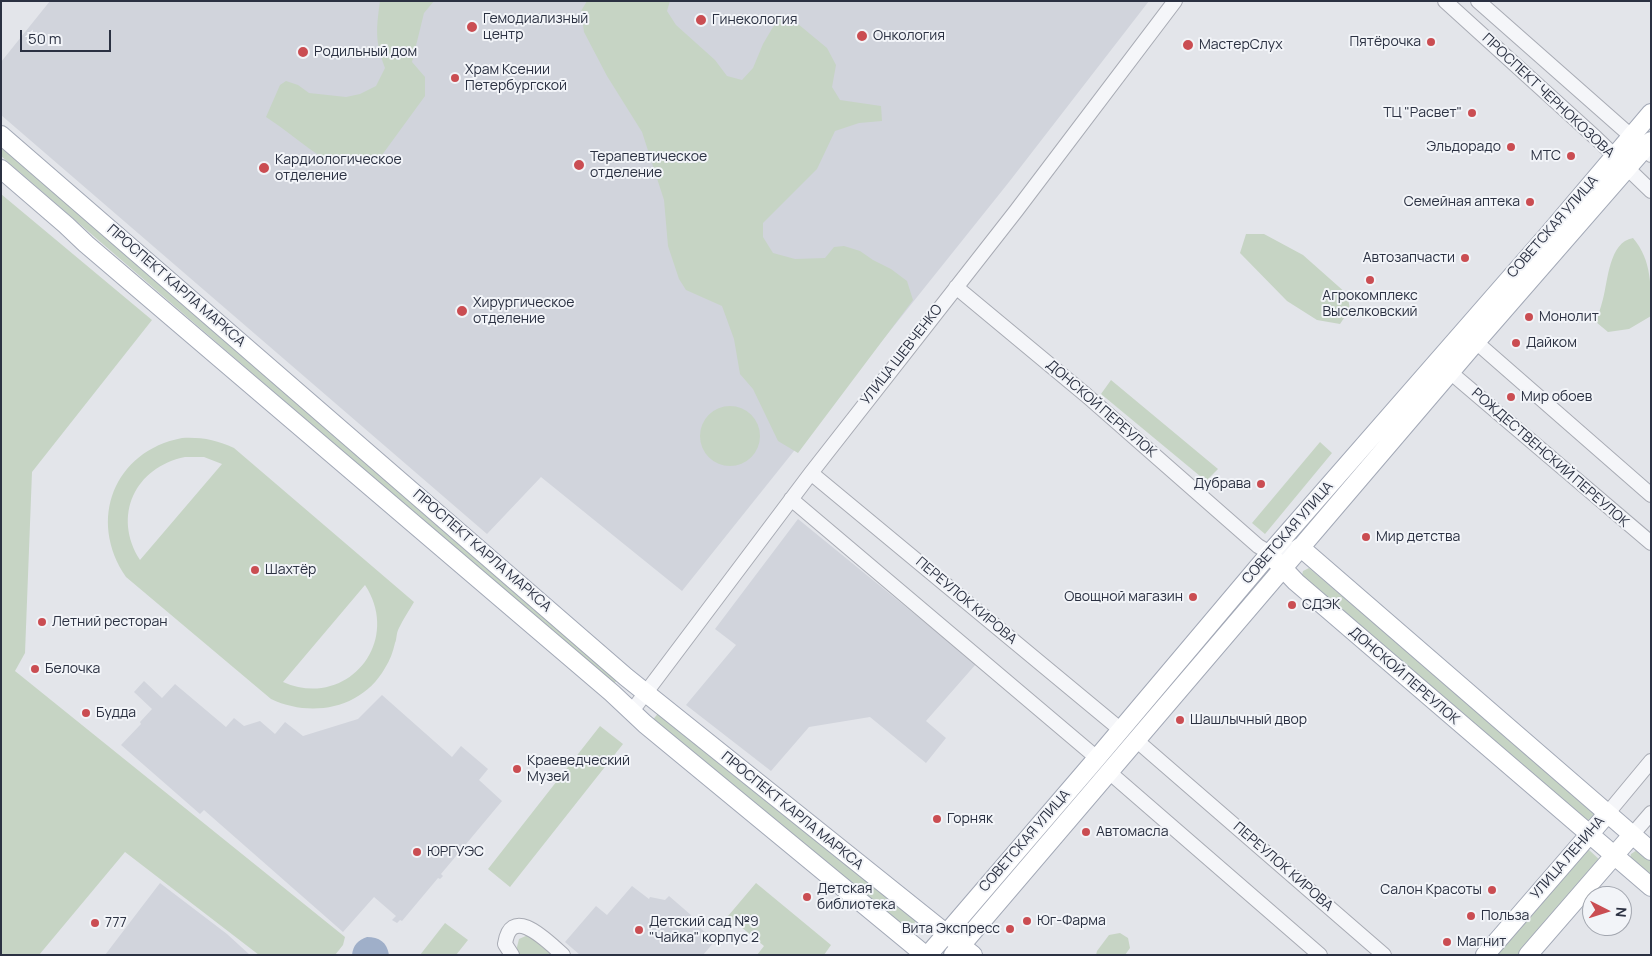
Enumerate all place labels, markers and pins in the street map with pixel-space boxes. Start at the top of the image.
place label: Гемодиализный центр [483,11,588,44]
place label: Гинекология [712,12,797,28]
marker: Гинекология [694,13,708,27]
marker: Гемодиализный центр [465,20,479,34]
place label: Онкология [873,28,945,44]
marker: Онкология [855,29,869,43]
place label: Пятёрочка [1349,34,1421,50]
marker: Пятёрочка [1425,36,1437,48]
place label: МастерСлух [1199,37,1283,53]
marker: МастерСлух [1181,38,1195,52]
place label: Родильный дом [314,44,417,60]
marker: Родильный дом [296,45,310,59]
place label: Храм Ксении Петербургской [465,62,567,94]
marker: Храм Ксении Петербургской [449,72,461,84]
place label: ТЦ "Расвет" [1383,105,1462,121]
marker: ТЦ "Расвет" [1466,107,1478,119]
place label: Эльдорадо [1426,139,1501,155]
marker: Эльдорадо [1505,141,1517,153]
place label: МТС [1531,148,1561,164]
place label: Терапевтическое отделение [590,149,707,182]
marker: МТС [1565,150,1577,162]
place label: Кардиологическое отделение [275,152,402,184]
marker: Терапевтическое отделение [572,158,586,172]
marker: Кардиологическое отделение [257,161,271,175]
place label: Семейная аптека [1404,194,1520,210]
marker: Семейная аптека [1524,196,1536,208]
place label: Автозапчасти [1363,250,1455,266]
marker: Автозапчасти [1459,252,1471,264]
marker: Агрокомплекс Выселковский [1364,274,1376,286]
place label: Агрокомплекс Выселковский [1322,288,1418,321]
place label: Хирургическое отделение [473,295,574,328]
marker: Хирургическое отделение [455,304,469,318]
place label: Монолит [1539,309,1599,325]
marker: Монолит [1523,311,1535,323]
place label: Дайком [1526,335,1577,351]
marker: Дайком [1510,337,1522,349]
place label: Мир обоев [1521,389,1592,405]
marker: Мир обоев [1505,391,1517,403]
place label: Дубрава [1194,476,1251,492]
marker: Дубрава [1255,478,1267,490]
place label: Мир детства [1376,529,1460,545]
marker: Мир детства [1360,531,1372,543]
place label: Шахтёр [265,562,316,578]
marker: Шахтёр [249,564,261,576]
place label: Овощной магазин [1064,589,1183,605]
marker: Овощной магазин [1187,591,1199,603]
place label: СДЭК [1302,597,1340,613]
marker: СДЭК [1286,599,1298,611]
place label: Летний ресторан [52,614,168,630]
marker: Летний ресторан [36,616,48,628]
place label: Белочка [45,661,100,677]
marker: Белочка [29,663,41,675]
place label: Будда [96,705,136,721]
marker: Будда [80,707,92,719]
place label: Шашлычный двор [1190,712,1307,728]
marker: Шашлычный двор [1174,714,1186,726]
place label: Краеведческий Музей [527,753,630,786]
marker: Краеведческий Музей [511,763,523,775]
place label: Горняк [947,811,993,827]
marker: Горняк [931,813,943,825]
place label: Автомасла [1096,824,1168,840]
marker: Автомасла [1080,826,1092,838]
place label: ЮРГУЭС [427,844,484,860]
marker: ЮРГУЭС [411,846,423,858]
place label: Детская библиотека [817,881,895,914]
place label: Салон Красоты [1380,882,1482,898]
marker: Салон Красоты [1486,884,1498,896]
marker: Детская библиотека [801,891,813,903]
place label: Польза [1481,908,1529,924]
marker: Польза [1465,910,1477,922]
place label: Юг-Фарма [1037,913,1106,929]
place label: Детский сад №9 "Чайка" корпус 2 [649,914,759,946]
place label: 777 [105,915,127,931]
marker: Юг-Фарма [1021,915,1033,927]
marker: 777 [89,917,101,929]
place label: Вита Экспресс [902,921,1000,937]
marker: Вита Экспресс [1004,923,1016,935]
marker: Детский сад №9 "Чайка" корпус 2 [633,924,645,936]
place label: Магнит [1457,934,1506,950]
marker: Магнит [1441,936,1453,948]

